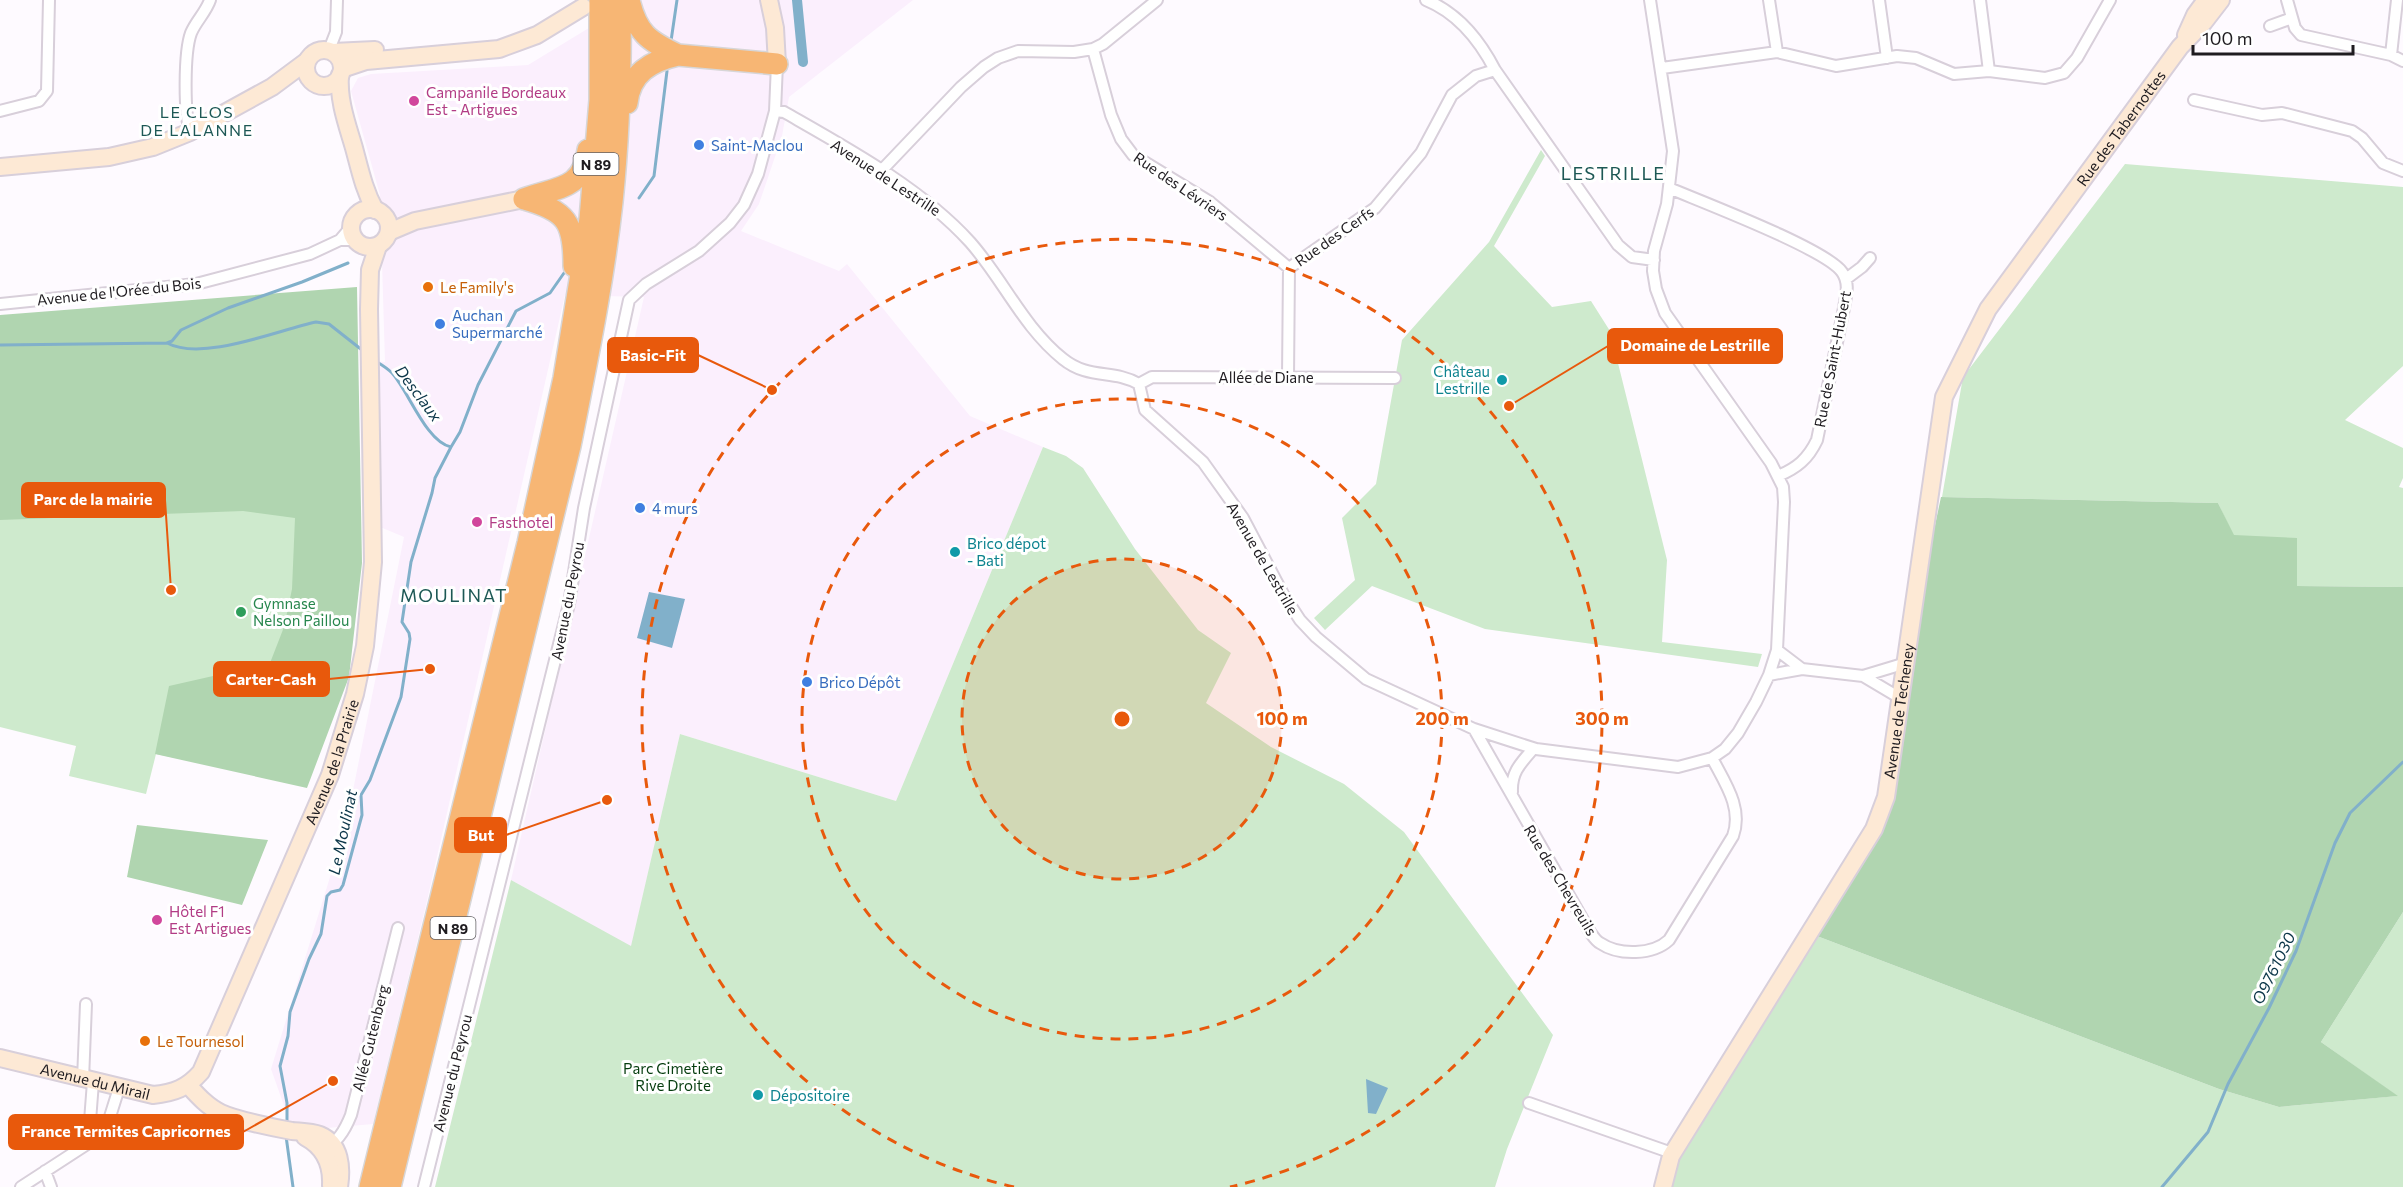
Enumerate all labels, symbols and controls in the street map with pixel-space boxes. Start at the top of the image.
scale bar [2193,18,2354,56]
text: 100 m [2202,27,2252,49]
street label: Rue des Tabernottes [2072,67,2169,189]
place label: Campanile Bordeaux Est - Artigues [426,83,566,118]
marker: Campanile Bordeaux Est - Artigues [407,94,421,108]
district label: LE CLOS DE LALANNE [140,102,254,139]
street label: Avenue de Lestrille [828,135,944,219]
place label: Saint-Maclou [711,136,803,154]
marker: Saint-Maclou [692,138,706,152]
street label: Rue des Lévriers [1130,148,1232,224]
road number: N 89 [574,153,618,175]
district label: LESTRILLE [1561,162,1665,184]
street label: Rue des Cerfs [1291,202,1377,270]
street label: Avenue de l'Orée du Bois [36,273,202,309]
place label: Le Family's [440,278,514,296]
marker: Le Family's [421,280,435,294]
street label: Rue de Saint-Hubert [1810,289,1854,429]
place label: Auchan Supermarché [452,306,543,341]
marker: Auchan Supermarché [433,317,447,331]
callout: Domaine de Lestrille [1608,329,1782,363]
text: Domaine de Lestrille [1620,335,1770,354]
callout: Basic-Fit [608,338,698,372]
text: Basic-Fit [620,345,686,364]
water label: Desclaux [392,361,447,425]
place label: Château Lestrille [1433,362,1490,397]
street label: Allée de Diane [1218,368,1314,386]
marker: Château Lestrille [1495,373,1509,387]
callout: Parc de la mairie [22,483,165,517]
text: Parc de la mairie [33,489,153,508]
street label: Avenue de Lestrille [1223,498,1303,618]
place label: 4 murs [652,499,698,517]
marker: 4 murs [633,501,647,515]
place label: Fasthotel [489,513,553,531]
marker: Fasthotel [470,515,484,529]
place label: Brico dépot - Bati [967,534,1046,569]
street label: Avenue du Peyrou [547,540,587,662]
marker: Brico dépot - Bati [948,545,962,559]
district label: MOULINAT [400,584,508,606]
place label: Gymnase Nelson Paillou [253,594,349,629]
marker: Gymnase Nelson Paillou [234,605,248,619]
street label: Avenue de Techeney [1880,642,1917,780]
callout: Carter-Cash [214,662,329,696]
text: Carter-Cash [226,669,316,688]
place label: Brico Dépôt [819,673,901,691]
marker: Brico Dépôt [800,675,814,689]
street label: Avenue de la Prairie [301,697,362,827]
text: 100 m [1256,707,1308,729]
text: 200 m [1415,707,1469,729]
text: 300 m [1575,707,1629,729]
centre of rings [1112,709,1132,729]
water label: Le Moulinat [324,787,360,876]
callout: But [455,818,506,852]
street label: Rue des Chevreuils [1521,821,1601,939]
text: But [468,825,494,844]
place label: Hôtel F1 Est Artigues [169,902,251,937]
marker: Hôtel F1 Est Artigues [150,913,164,927]
road number: N 89 [430,917,476,939]
water label: O9761030 [2247,928,2299,1007]
street label: Allée Gutenberg [348,983,392,1093]
street label: Avenue du Peyrou [429,1012,475,1134]
place label: Le Tournesol [157,1032,244,1050]
marker: Le Tournesol [138,1034,152,1048]
street label: Avenue du Mirail [38,1059,152,1103]
park label: Parc Cimetière Rive Droite [623,1059,723,1094]
place label: Dépositoire [770,1086,850,1104]
marker: Dépositoire [751,1088,765,1102]
callout: France Termites Capricornes [9,1115,243,1149]
text: France Termites Capricornes [21,1121,231,1140]

